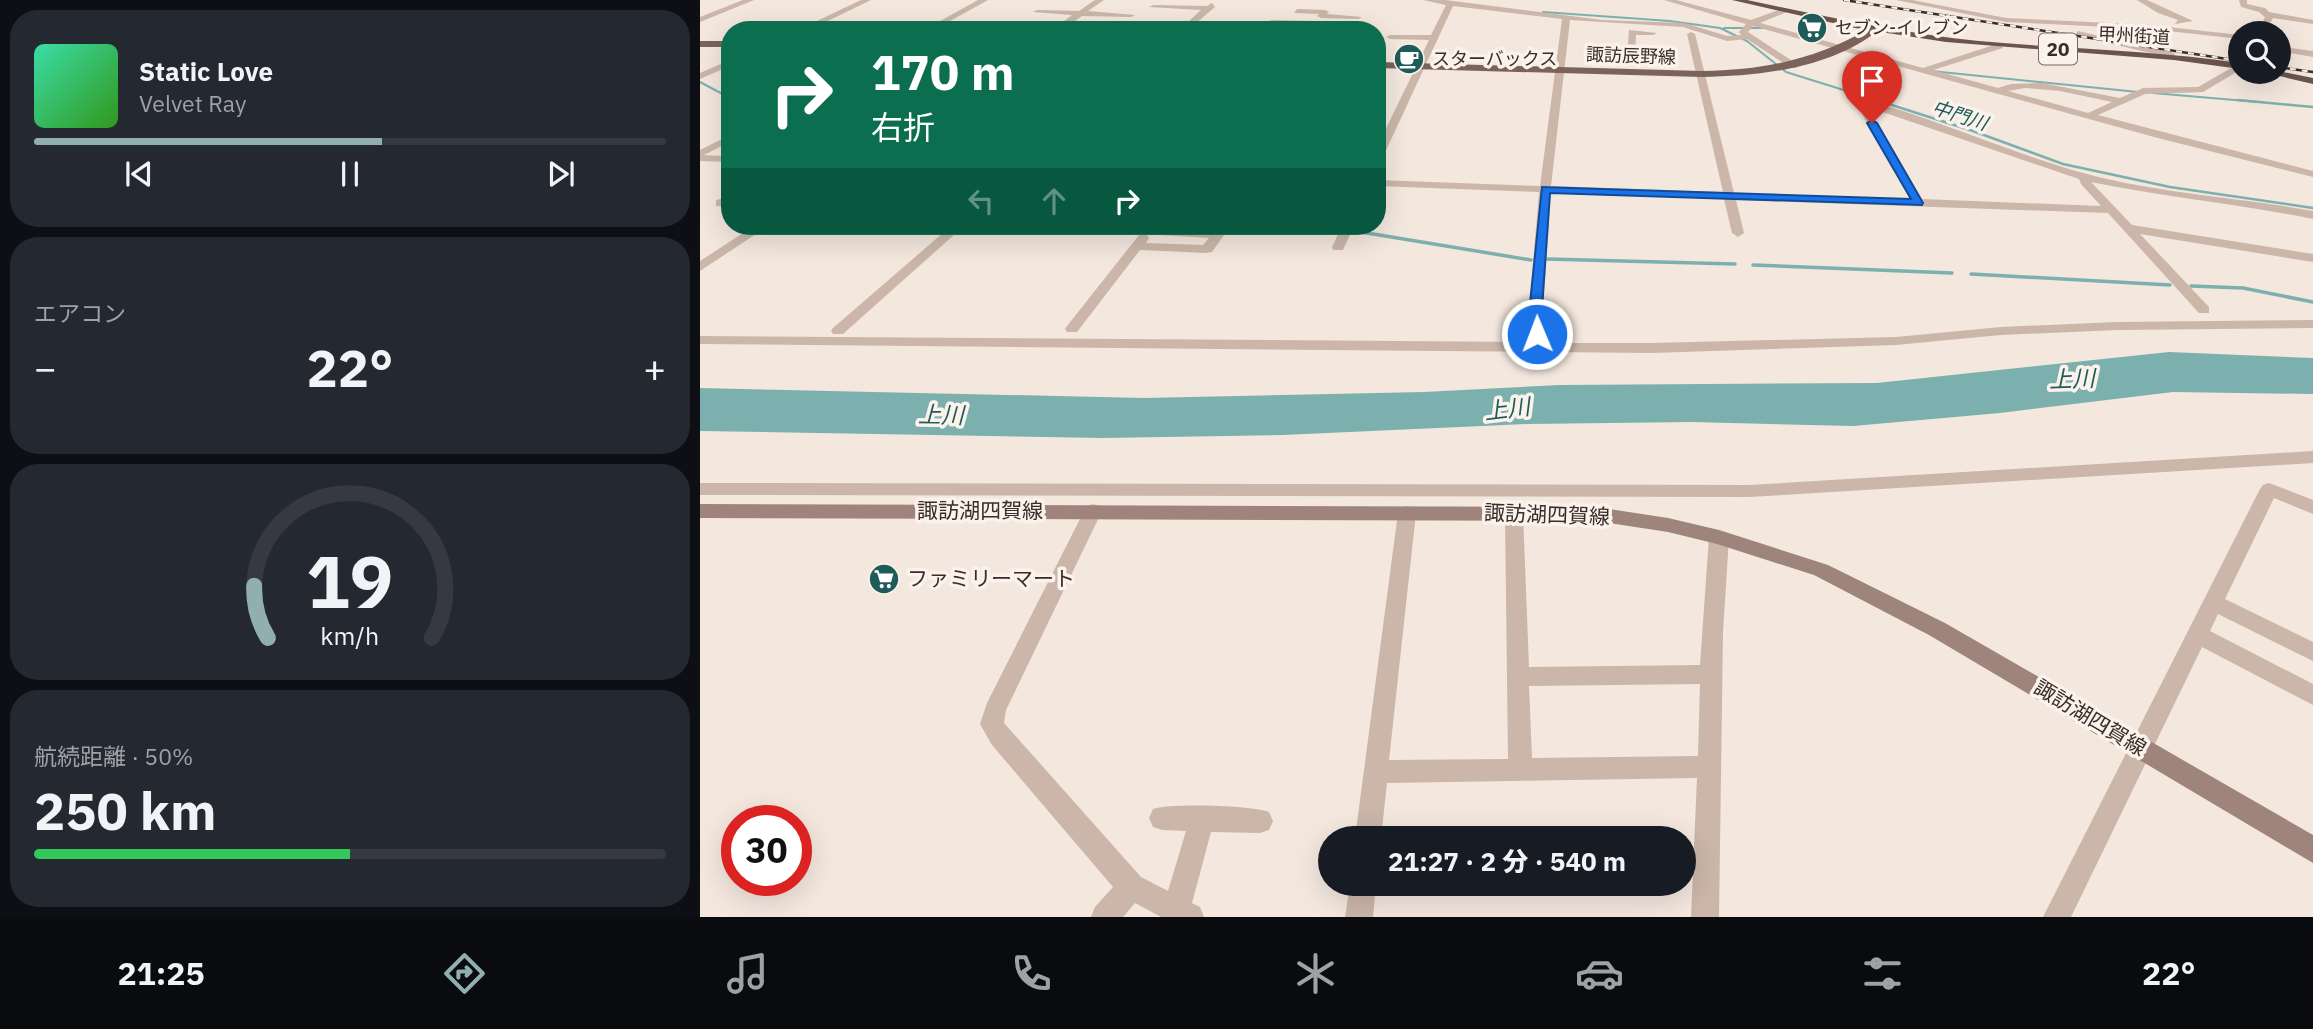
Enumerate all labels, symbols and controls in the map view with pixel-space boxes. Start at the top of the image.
supermarket icon: セブン-イレブン [1795,11,1829,45]
place label: セブン-イレブン [1835,16,1968,39]
map controls [2228,21,2291,84]
button: search [2228,21,2291,84]
street label: 甲州街道 [2097,22,2171,49]
road number: 20 [2039,34,2077,64]
text: 170 m [871,40,1015,103]
cafe icon: スターバックス [1392,42,1426,76]
street label: 諏訪辰野線 [1586,42,1676,69]
place label: スターバックス [1432,47,1557,70]
icon: right [756,49,847,140]
pin [1842,51,1902,123]
text: Static Love [139,54,273,88]
icon: arrive [1853,62,1891,100]
text: Velvet Ray [139,88,246,118]
water label: 中門川 [1929,95,1993,136]
text: 右折 [871,106,935,148]
icon: previous [120,155,158,193]
icon: pause [331,155,369,193]
icon: next [542,155,580,193]
icon: left [962,182,1000,220]
icon: ahead [1035,182,1073,220]
icon: right [1108,182,1146,220]
position arrow [1500,297,1574,371]
text: エアコン [34,298,126,328]
text: 22° [307,334,393,401]
text: − [34,343,57,392]
text: + [643,343,666,392]
water label: 上川 [2048,362,2098,394]
water label: 上川 [1482,390,1535,426]
water label: 上川 [918,399,967,429]
street label: 諏訪湖四賀線 [917,496,1043,524]
street label: 諏訪湖四賀線 [1484,498,1610,530]
text: 19 [306,533,394,628]
supermarket icon: ファミリーマート [867,562,901,596]
place label: ファミリーマート [907,564,1075,592]
text: km/h [321,619,379,652]
street label: 諏訪湖四賀線 [2029,673,2152,762]
text: 航続距離 · 50% [34,741,193,771]
text: 250 km [34,777,216,844]
speed limit sign: 30 [721,805,812,896]
text: 21:27 · 2 分 · 540 m [1388,844,1626,878]
icon: directions [440,949,489,998]
icon: music [723,949,772,998]
icon: phone [1007,949,1056,998]
icon: climate [1291,949,1340,998]
icon: car [1575,949,1624,998]
icon: filters [1858,949,1907,998]
text: 21:25 [117,952,205,994]
text: 22° [2142,952,2196,994]

